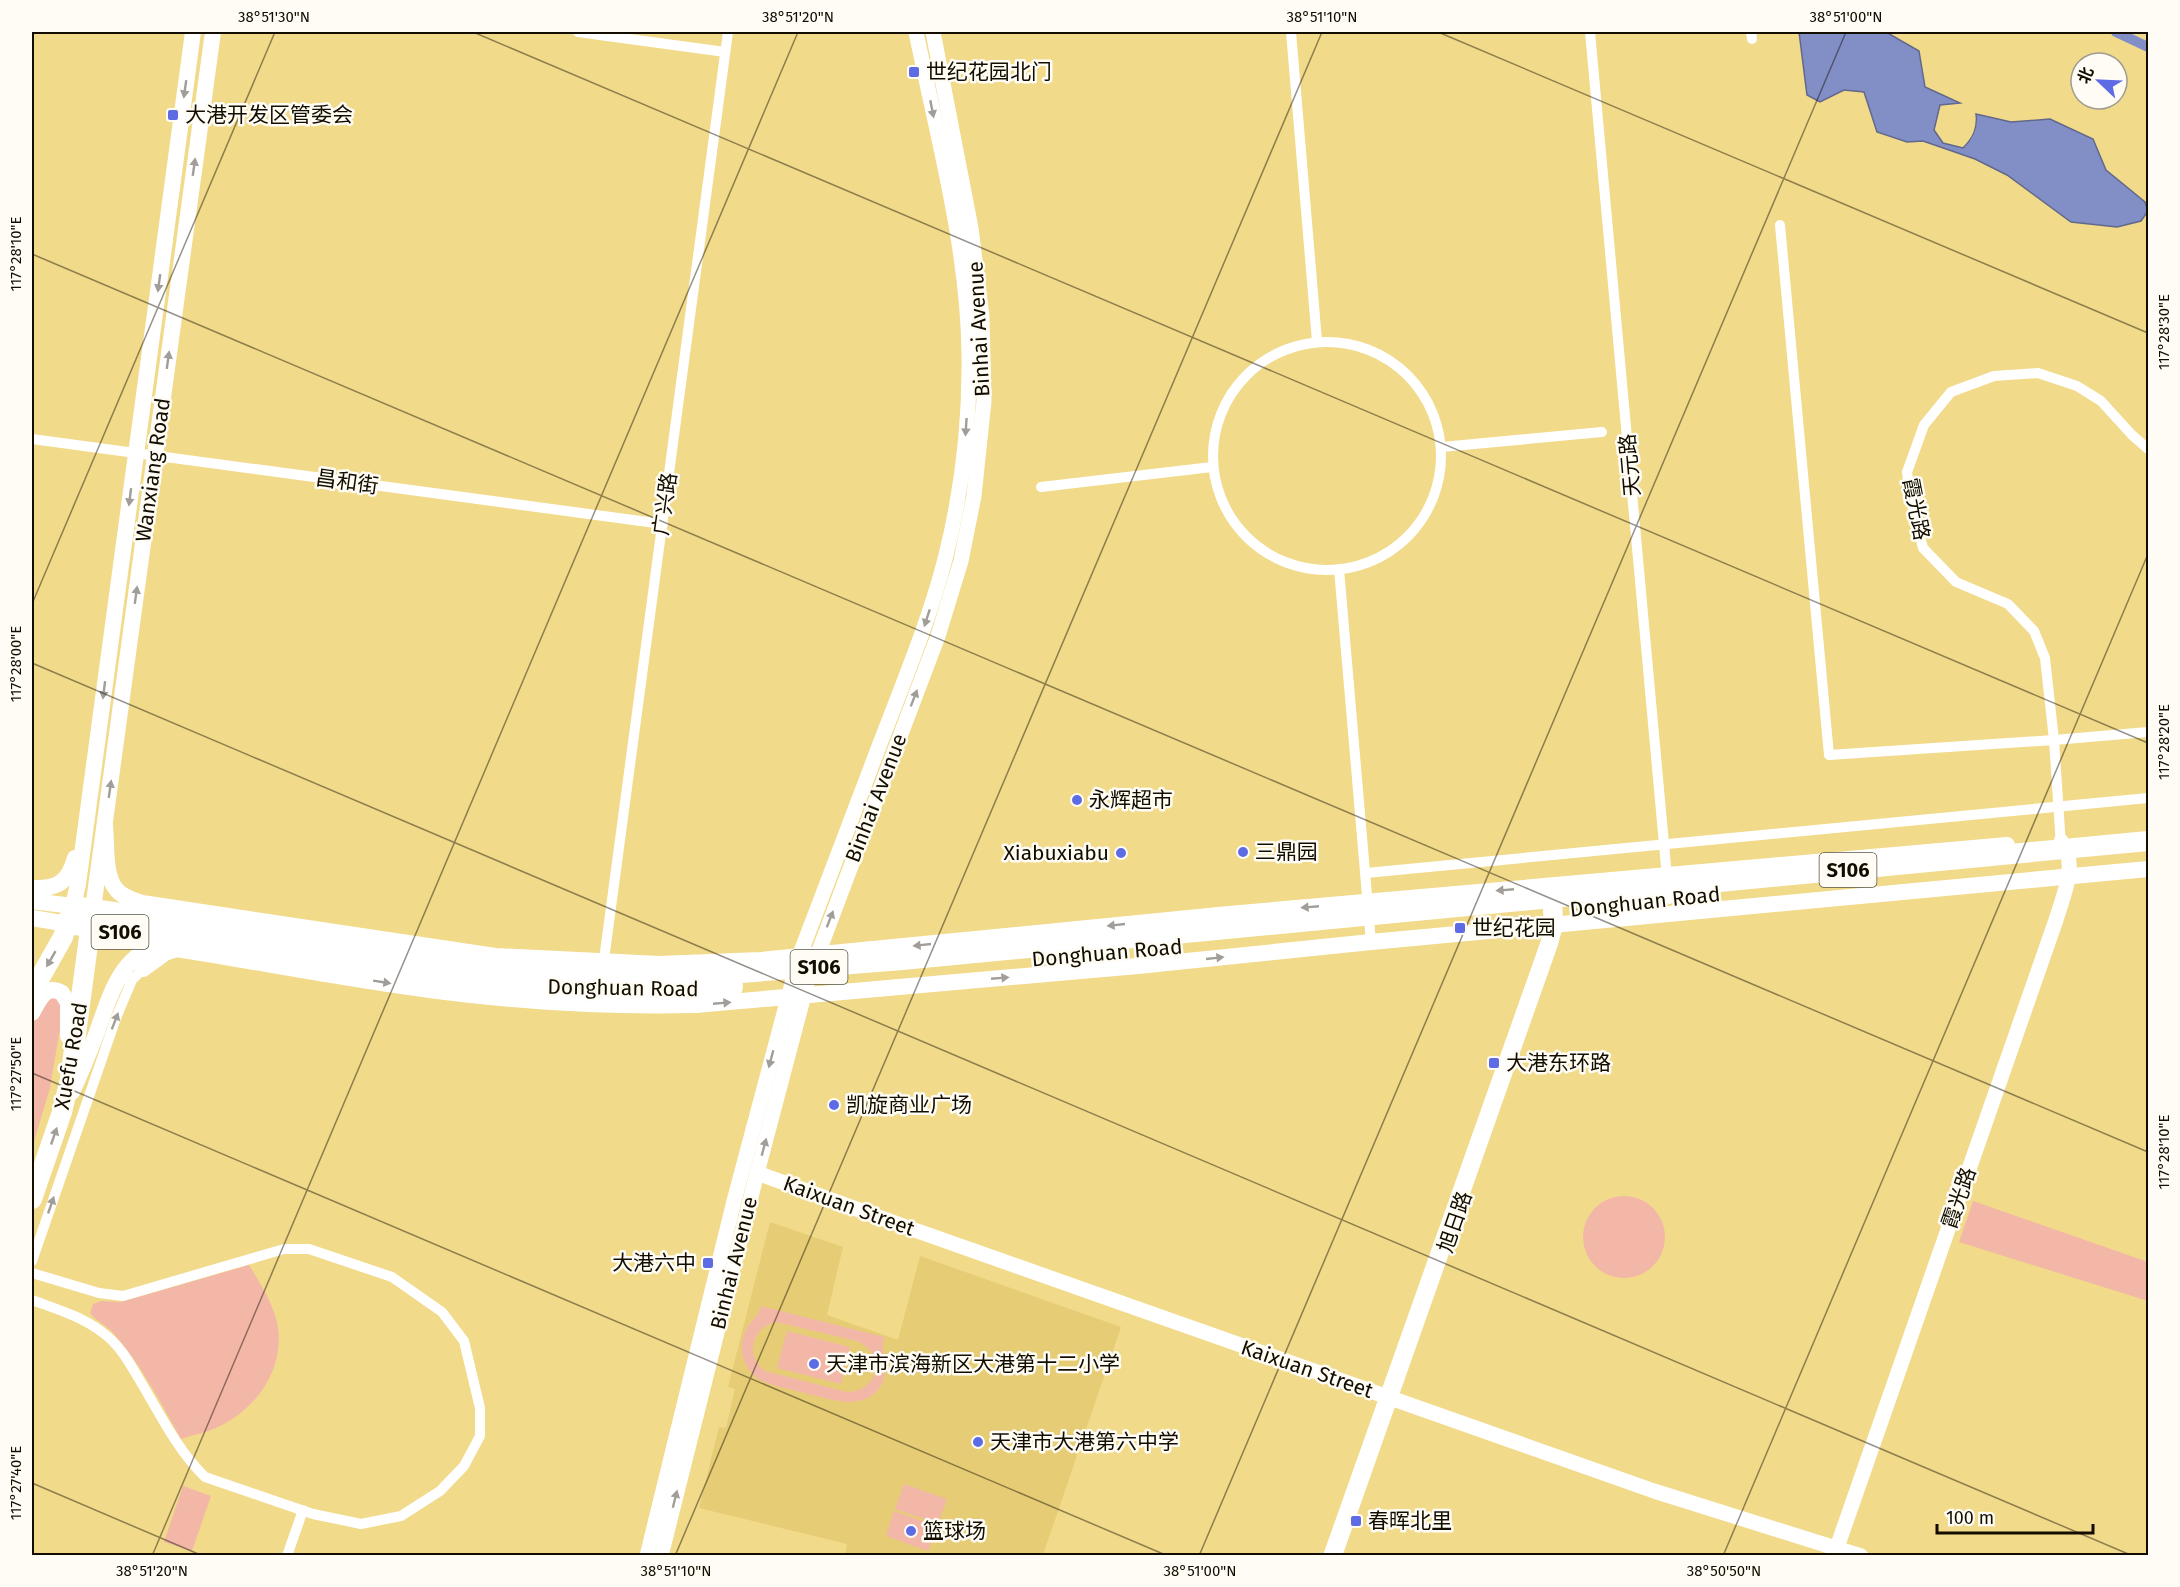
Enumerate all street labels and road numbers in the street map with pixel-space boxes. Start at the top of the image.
street label: Binhai Avenue [962,260,996,398]
street label: Wanxiang Road [130,396,176,544]
street label: 天元路 [1614,432,1646,498]
street label: 昌和街 [314,465,380,499]
street label: 广兴路 [648,471,682,537]
street label: 霞光路 [1897,476,1935,542]
street label: Binhai Avenue [840,730,912,866]
road number: S106 [1820,853,1876,887]
street label: Donghuan Road [1568,881,1722,923]
road number: S106 [92,915,148,949]
street label: Donghuan Road [1031,933,1183,973]
road number: S106 [790,950,848,984]
street label: Donghuan Road [547,974,699,1002]
street label: Xuefu Road [49,1001,93,1111]
street label: 霞光路 [1936,1164,1982,1232]
street label: Kaixuan Street [780,1170,919,1242]
street label: 旭日路 [1432,1188,1478,1256]
street label: Binhai Avenue [705,1194,763,1332]
street label: Kaixuan Street [1237,1334,1377,1404]

